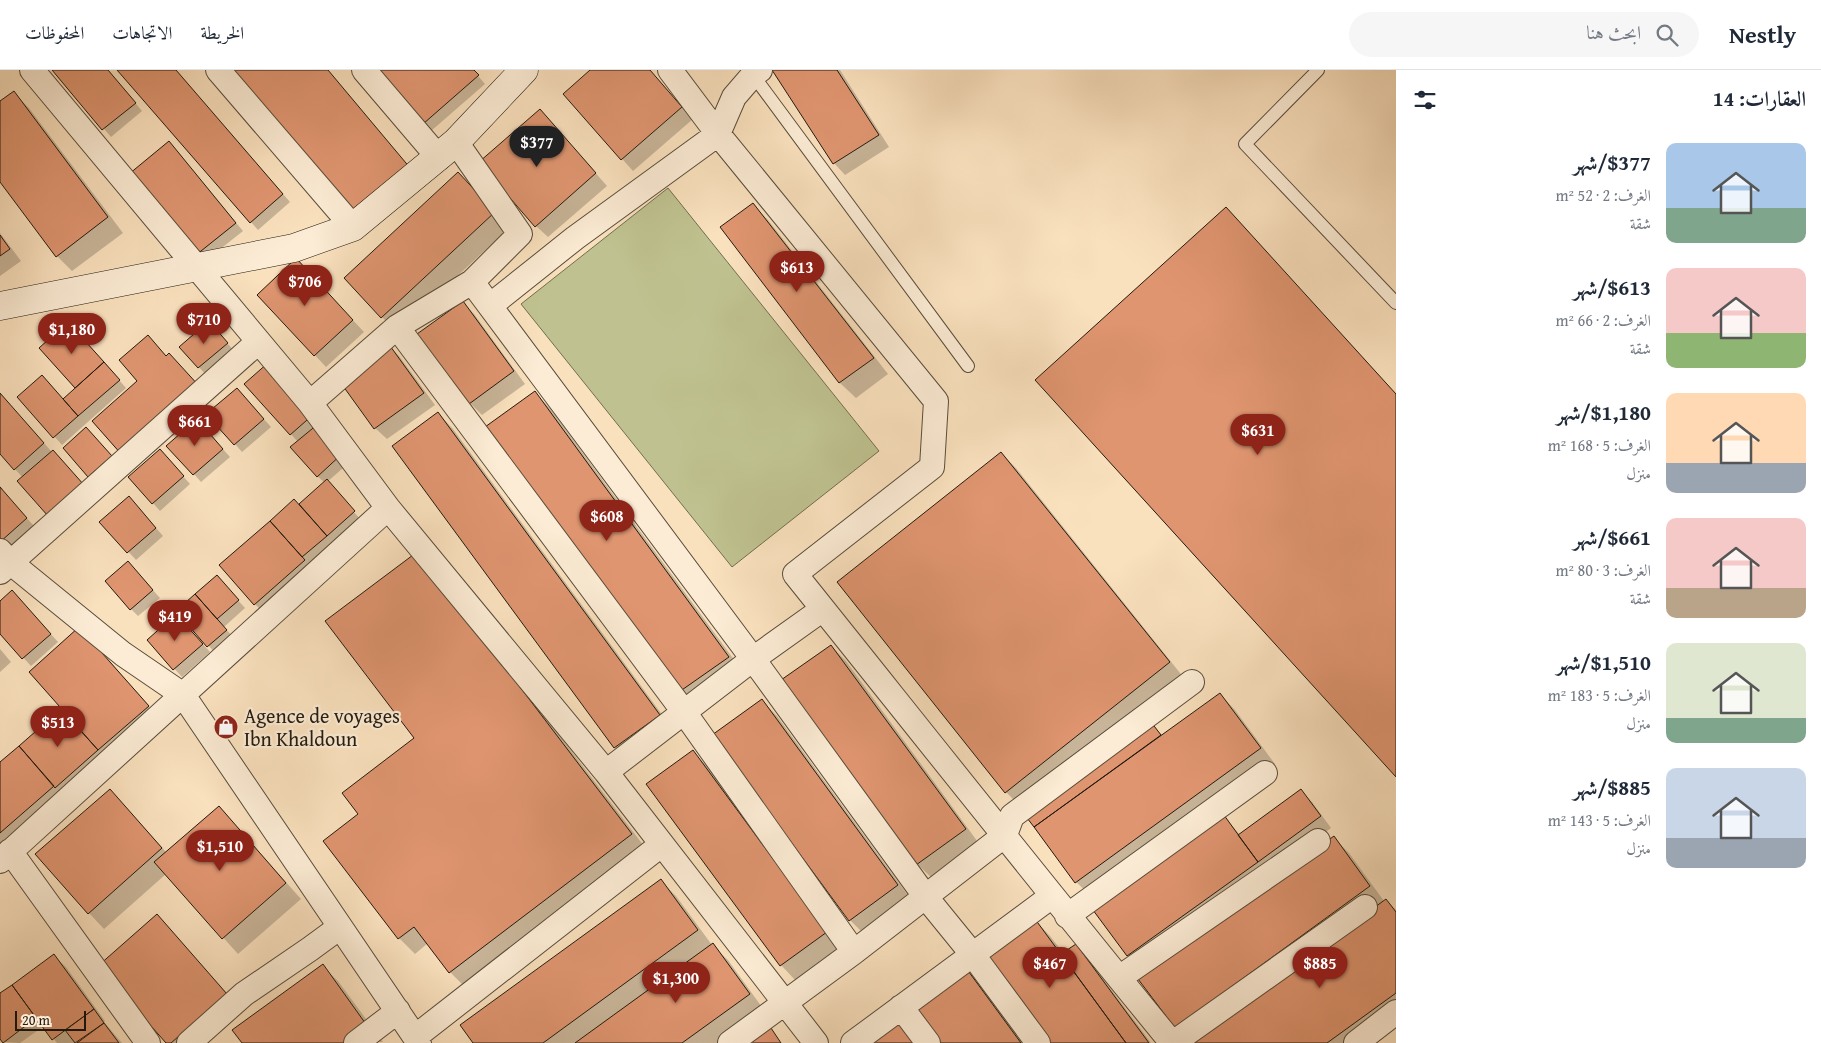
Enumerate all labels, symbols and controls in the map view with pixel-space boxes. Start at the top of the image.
search box [1349,12,1699,57]
text: Nestly [1729,17,1796,52]
text: ابحث هنا [1586,18,1641,46]
text: المحفوظات [25,19,84,46]
text: الاتجاهات [112,19,172,46]
text: الخريطة [200,19,244,46]
icon: search [1653,21,1681,49]
text: العقارات: 14 [1713,83,1806,114]
icon: filters [1411,86,1439,114]
pin: $377 [507,126,567,168]
text: $377 [520,130,554,154]
text: $377/شهر [1573,147,1651,178]
icon: home [1706,163,1766,223]
text: الغرف: 2 · 52 m² [1555,183,1651,207]
text: شقة [1630,211,1651,235]
pin: $613 [767,250,827,293]
text: $613 [780,255,814,279]
pin: $706 [275,264,335,307]
text: $706 [288,269,322,293]
text: $613/شهر [1573,272,1651,303]
icon: home [1706,288,1766,348]
pin: $710 [174,302,234,345]
text: $710 [187,307,221,331]
text: الغرف: 2 · 66 m² [1555,308,1651,332]
pin: $1,180 [31,312,113,355]
text: $1,180 [49,317,95,341]
text: شقة [1630,336,1651,360]
text: $1,180/شهر [1557,397,1651,428]
pin: $661 [165,404,225,447]
text: $661 [178,409,212,433]
icon: home [1706,413,1766,473]
pin: $631 [1228,414,1288,456]
text: $631 [1241,418,1275,442]
text: الغرف: 5 · 168 m² [1548,433,1651,457]
text: منزل [1626,461,1651,485]
pin: $608 [577,500,637,542]
text: $608 [590,504,624,528]
text: $661/شهر [1573,522,1651,553]
icon: home [1706,538,1766,598]
text: الغرف: 3 · 80 m² [1555,558,1651,582]
text: شقة [1630,586,1651,610]
pin: $419 [145,600,205,642]
text: $419 [158,604,192,628]
text: $1,510/شهر [1557,647,1651,678]
icon: home [1706,663,1766,723]
text: الغرف: 5 · 183 m² [1548,683,1651,707]
place label: Agence de voyages Ibn Khaldoun [244,701,400,753]
pin: $513 [28,706,88,748]
text: $513 [41,710,75,734]
text: منزل [1626,711,1651,735]
shop icon: Agence de voyages Ibn Khaldoun [213,714,239,740]
text: $885/شهر [1573,772,1651,803]
icon: home [1706,788,1766,848]
text: الغرف: 5 · 143 m² [1548,808,1651,832]
pin: $1,510 [179,830,261,872]
text: $1,510 [197,834,243,858]
text: منزل [1626,836,1651,860]
pin: $467 [1020,946,1080,989]
pin: $885 [1290,946,1350,989]
text: $467 [1033,951,1067,975]
text: $885 [1303,951,1337,975]
pin: $1,300 [635,962,717,1004]
text: $1,300 [653,966,699,990]
scale bar [15,1008,86,1031]
text: 20 m [22,1010,50,1030]

